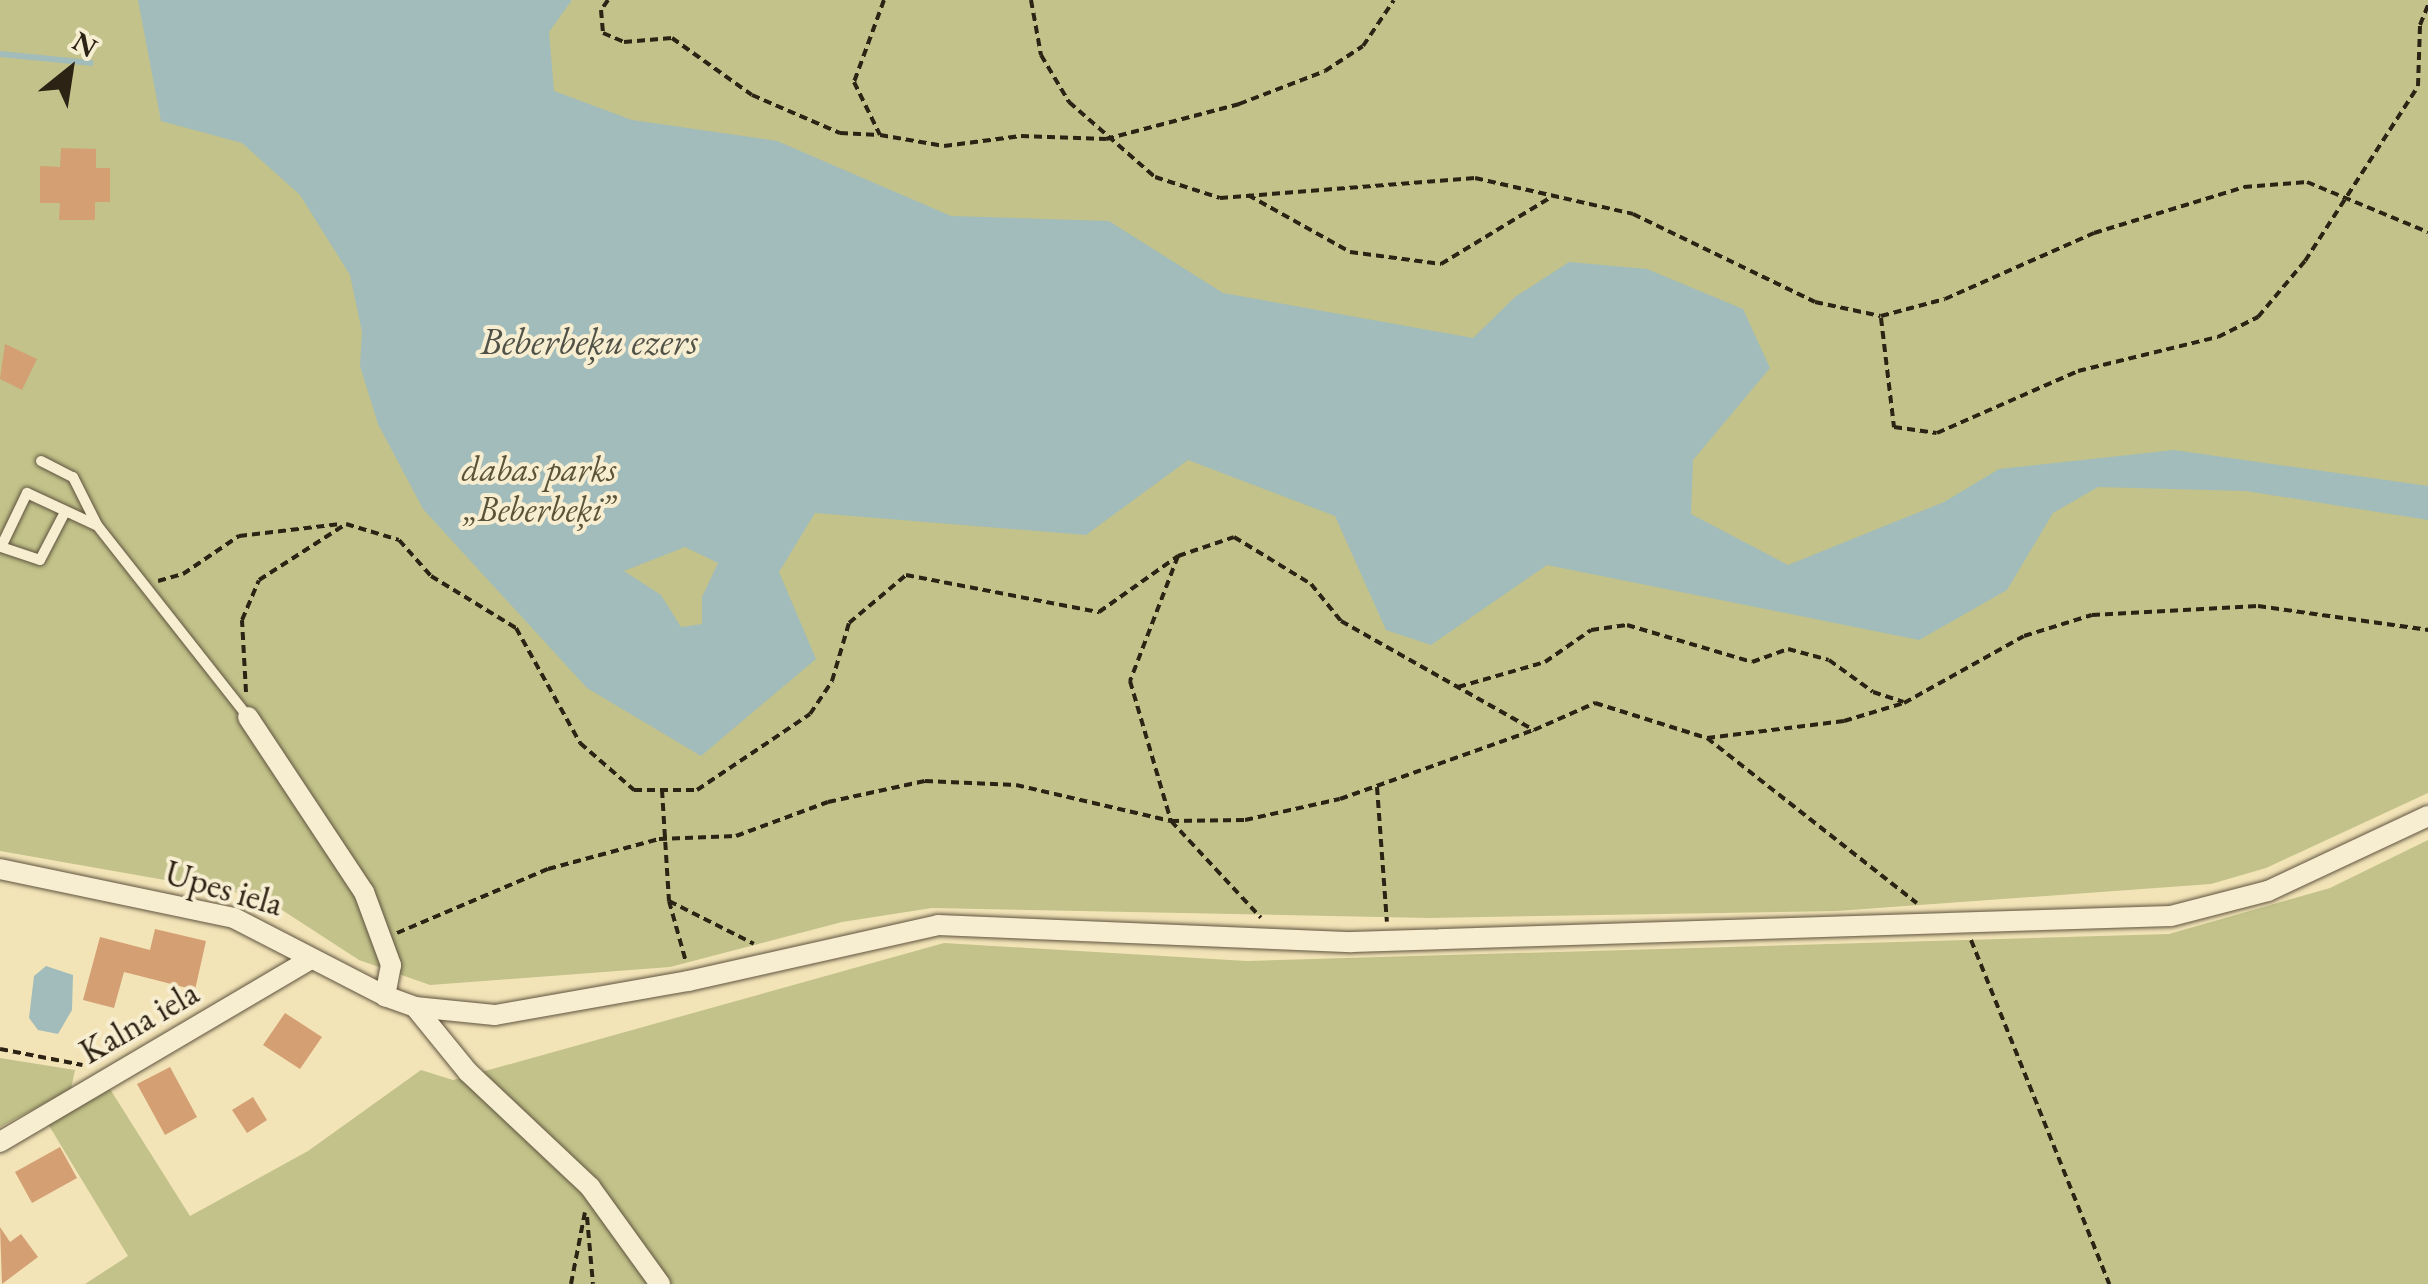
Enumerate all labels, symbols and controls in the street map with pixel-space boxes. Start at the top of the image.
north arrow [20,20,120,120]
text: N [66,23,104,65]
water label: Beberbeķu ezers [480,318,698,364]
park label: dabas parks „Beberbeķi” [462,448,616,530]
street label: Upes iela [160,851,288,925]
street label: Kalna iela [72,971,206,1073]

